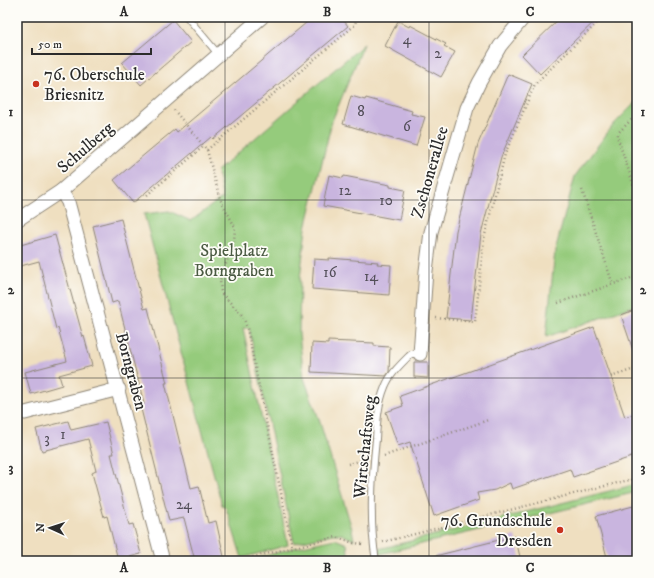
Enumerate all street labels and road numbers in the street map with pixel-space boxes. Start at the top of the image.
street label: Schulberg [53,117,119,178]
street label: Zschonerallee [406,124,454,221]
street label: Borngraben [110,330,152,413]
street label: Wirtschaftsweg [349,394,381,501]

